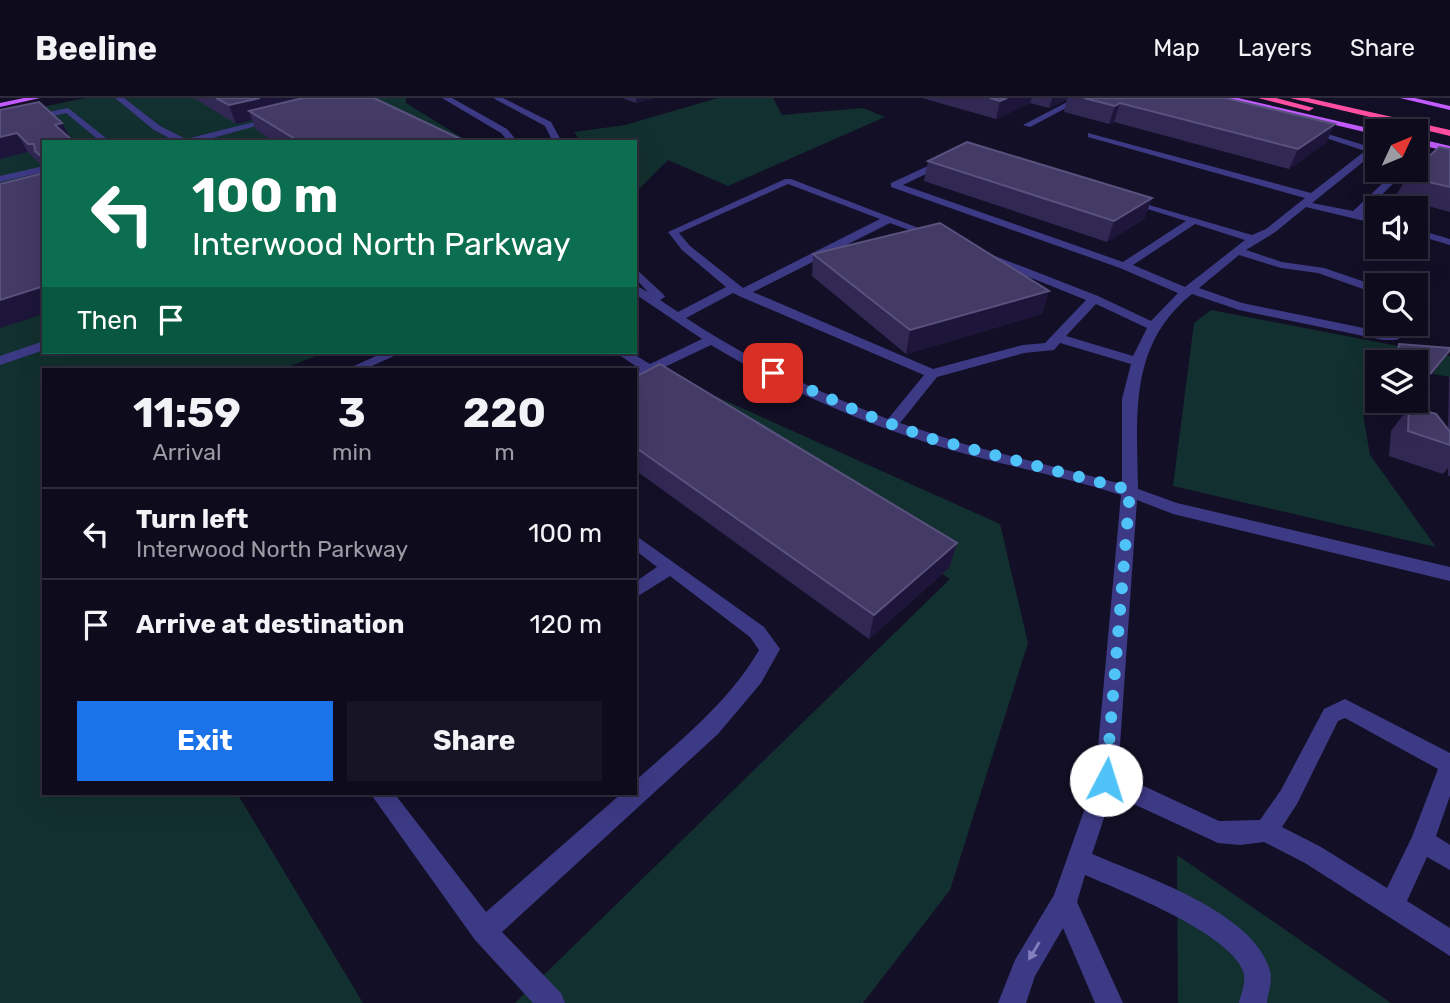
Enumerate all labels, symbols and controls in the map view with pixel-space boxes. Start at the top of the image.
text: Beeline [35,29,157,68]
text: Map [1153,34,1200,62]
text: Layers [1238,34,1312,62]
text: Share [1350,34,1415,62]
north arrow [1365,119,1428,182]
map controls [1365,119,1428,413]
text: 100 m [192,166,338,224]
icon: left [77,168,168,259]
button: sound [1365,196,1428,259]
text: Interwood North Parkway [192,225,571,263]
button: search [1365,273,1428,336]
icon: arrive [152,301,190,339]
text: Then [77,305,138,336]
pin [743,343,803,403]
button: layers [1365,350,1428,413]
icon: arrive [754,354,792,392]
text: 11:59 [133,388,241,438]
text: 3 [338,388,366,438]
text: 220 [463,388,546,438]
text: Arrival [152,438,221,466]
text: min [332,438,372,466]
text: m [494,438,515,466]
text: Turn left [136,504,248,535]
icon: left [77,515,115,553]
text: 100 m [528,518,602,549]
text: Interwood North Parkway [136,535,408,563]
icon: arrive [77,606,115,644]
text: Arrive at destination [136,609,404,640]
text: 120 m [530,609,602,640]
button: Exit [77,701,333,781]
button: Share [347,701,602,781]
position arrow [1069,743,1143,817]
one-way arrow [1028,941,1041,960]

